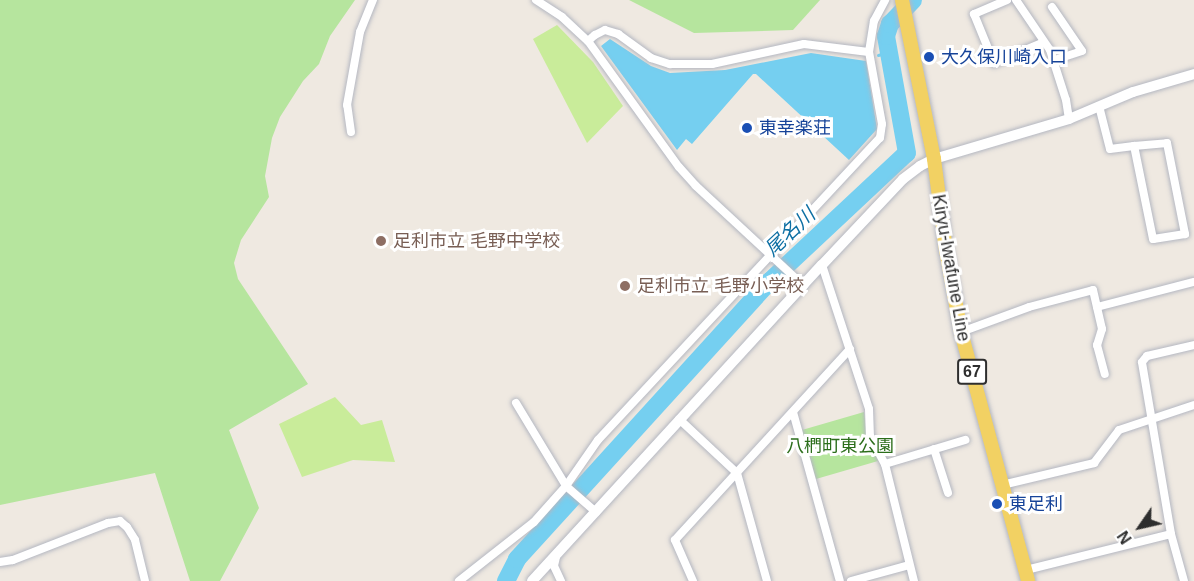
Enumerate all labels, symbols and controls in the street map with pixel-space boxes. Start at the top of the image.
place label: 大久保川崎入口 [941,46,1067,68]
marker: 大久保川崎入口 [922,50,936,64]
place label: 東幸楽荘 [759,117,831,139]
marker: 東幸楽荘 [740,121,754,135]
street label: Kiryu-Iwafune Line [927,193,975,343]
water label: 尾名川 [760,203,820,261]
place label: 足利市立 毛野中学校 [393,230,560,252]
marker: 足利市立 毛野中学校 [374,234,388,248]
place label: 足利市立 毛野小学校 [637,275,804,297]
marker: 足利市立 毛野小学校 [618,279,632,293]
road number: 67 [957,359,987,385]
park label: 八椚町東公園 [786,435,894,457]
place label: 東足利 [1009,493,1063,515]
marker: 東足利 [990,497,1004,511]
north arrow [1110,497,1170,557]
text: N [1114,528,1135,547]

